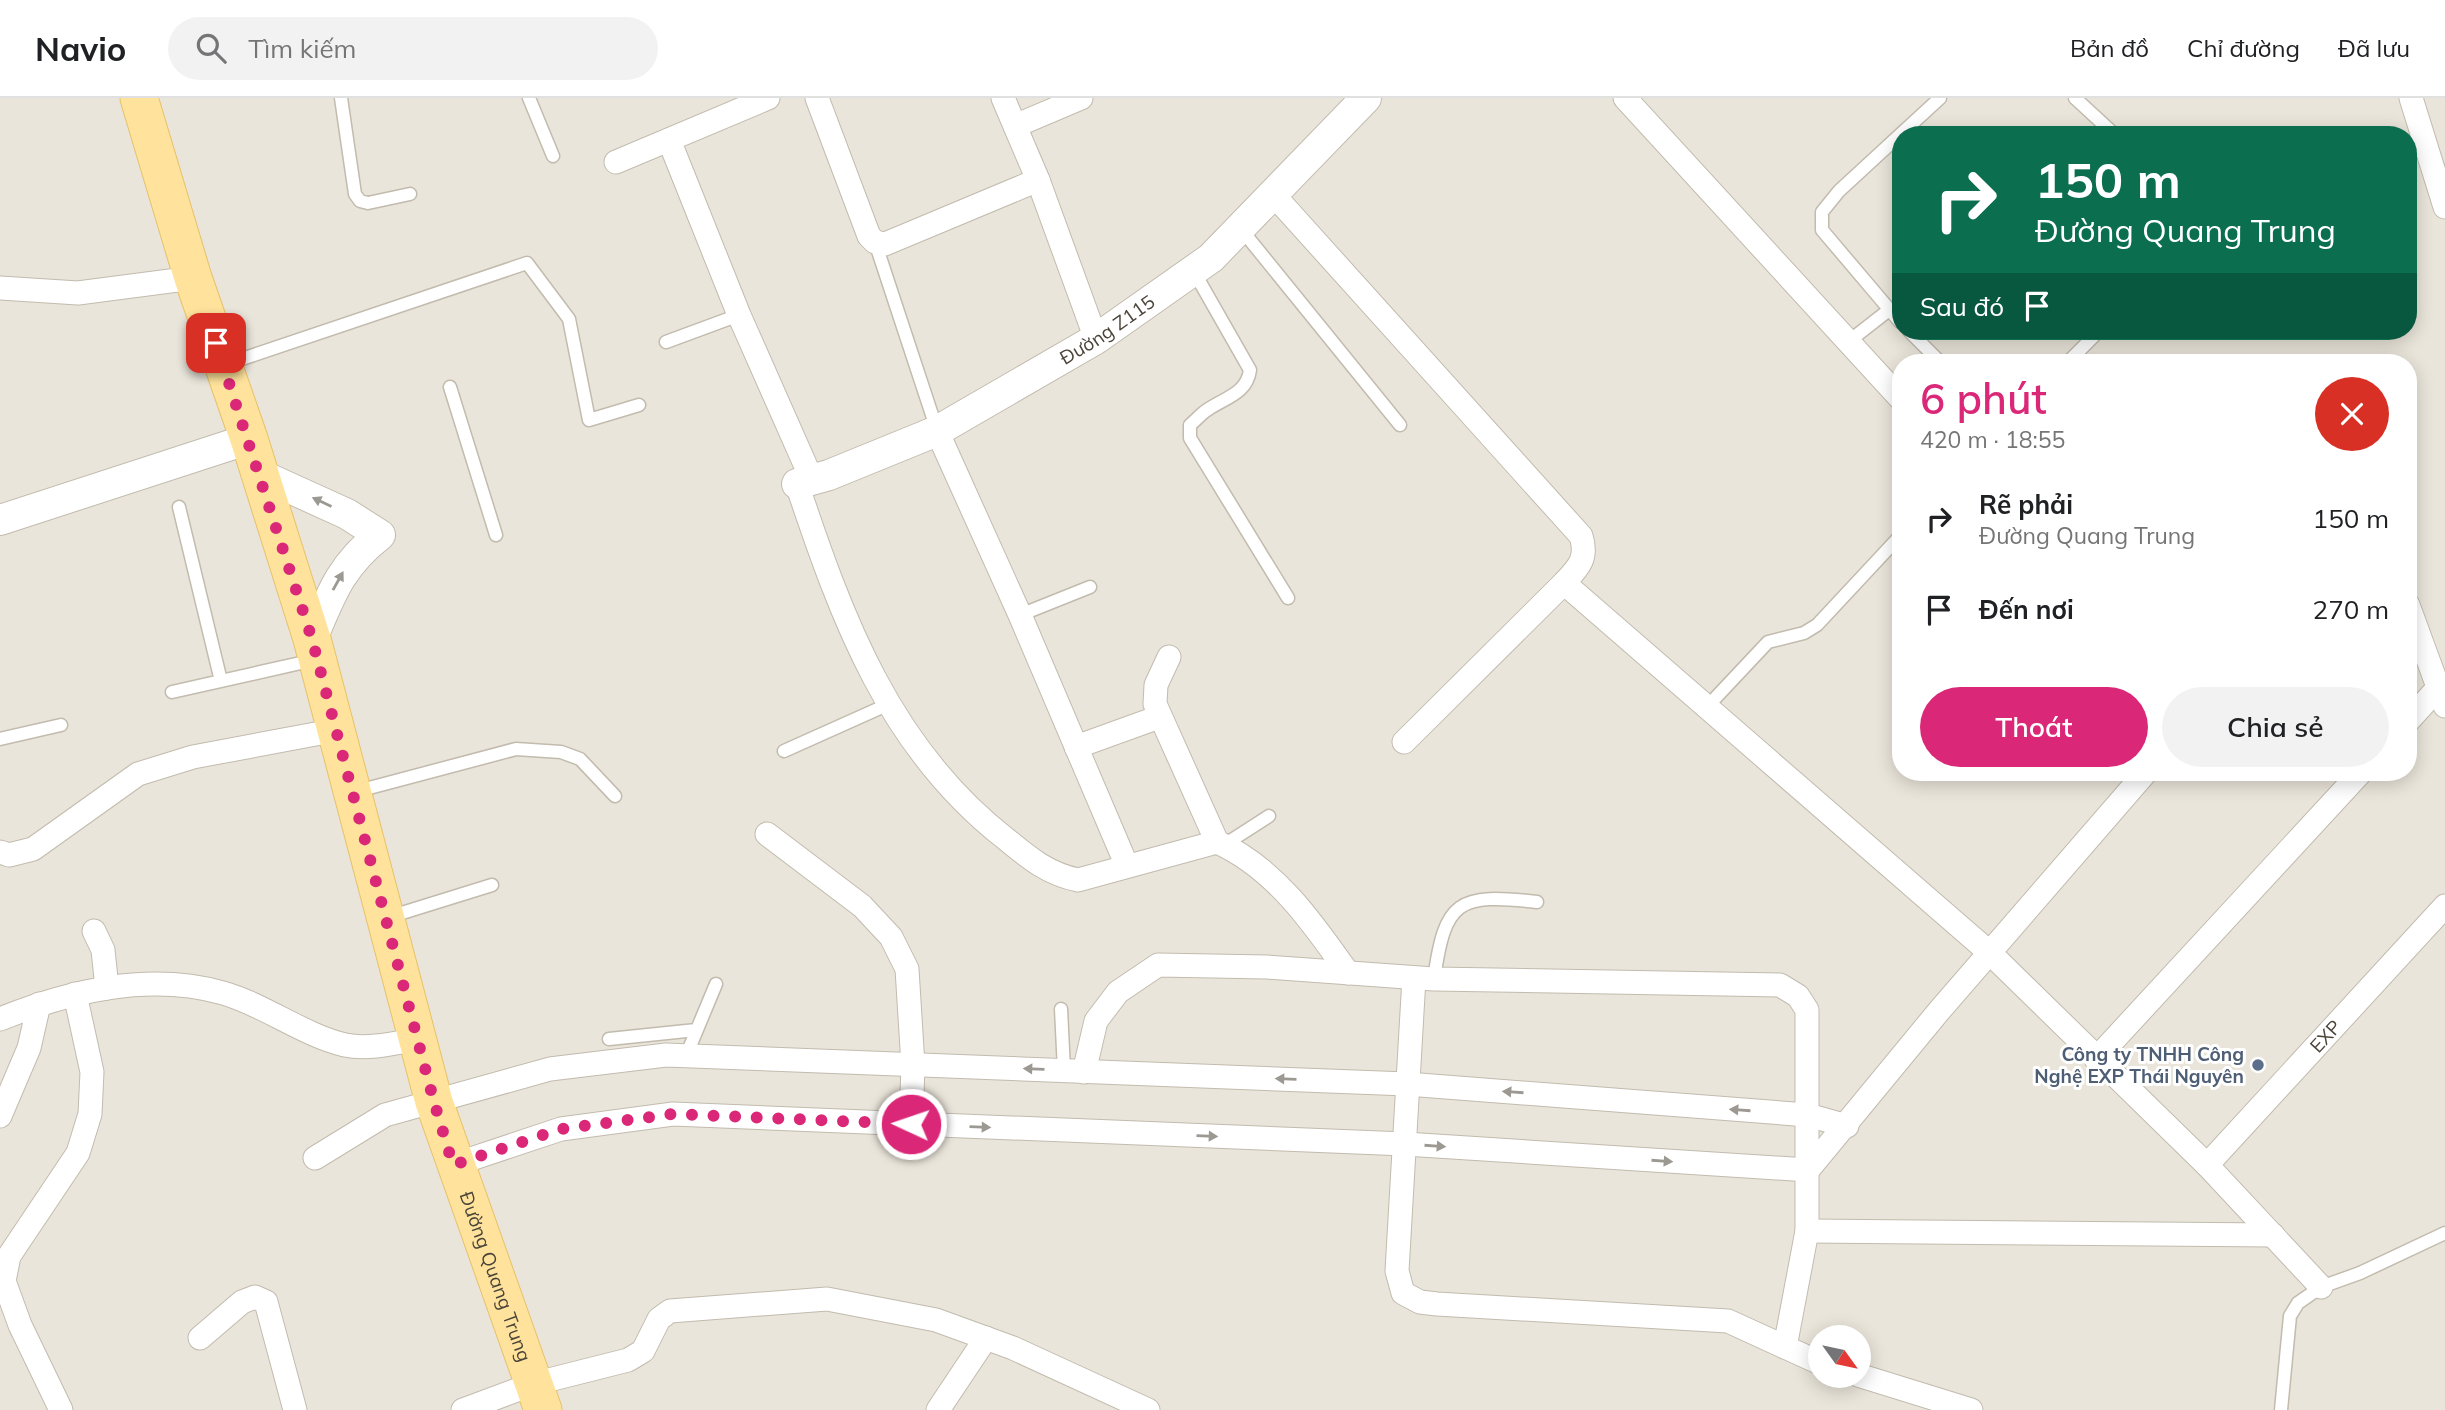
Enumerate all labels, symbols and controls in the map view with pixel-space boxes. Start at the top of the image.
search box [168,17,658,80]
text: Navio [35,28,126,69]
icon: search [192,29,230,67]
text: Tìm kiếm [248,32,356,65]
text: Bản đồ [2070,33,2149,63]
text: Chỉ đường [2187,33,2300,63]
text: Đã lưu [2338,33,2410,63]
text: 150 m [2035,149,2181,210]
icon: right [1920,154,2011,245]
text: Đường Quang Trung [2035,210,2336,250]
icon: arrive [2018,287,2056,325]
street label: Đường Z115 [1055,289,1159,369]
text: Sau đó [1920,290,2004,323]
pin [186,313,246,373]
icon: arrive [197,324,235,362]
text: 6 phút [1920,372,2047,425]
button: close [2315,377,2389,451]
text: 420 m · 18:55 [1920,425,2065,454]
text: Rẽ phải [1979,488,2073,521]
one-way arrow [312,496,332,508]
icon: right [1920,500,1958,538]
text: 150 m [2313,502,2389,535]
text: Đường Quang Trung [1979,521,2195,550]
one-way arrow [332,571,344,590]
icon: arrive [1920,591,1958,629]
text: Đến nơi [1979,593,2074,626]
text: 270 m [2313,593,2389,626]
button: Thoát [1920,687,2148,767]
button: Chia sẻ [2162,687,2389,767]
street label: EXP [2304,1015,2346,1057]
place label: Công ty TNHH Công Nghệ EXP Thái Nguyên [2034,1042,2244,1088]
marker: Công ty TNHH Công Nghệ EXP Thái Nguyên [2250,1057,2266,1073]
one-way arrow [1023,1064,1045,1075]
one-way arrow [1274,1074,1296,1085]
one-way arrow [1502,1086,1524,1097]
position arrow [874,1087,948,1161]
one-way arrow [1728,1104,1750,1115]
one-way arrow [969,1121,991,1132]
one-way arrow [1196,1131,1218,1142]
one-way arrow [1424,1141,1446,1152]
one-way arrow [1651,1155,1673,1166]
street label: Đường Quang Trung [455,1188,537,1365]
north arrow [1808,1325,1871,1388]
map controls [1808,1325,1871,1388]

